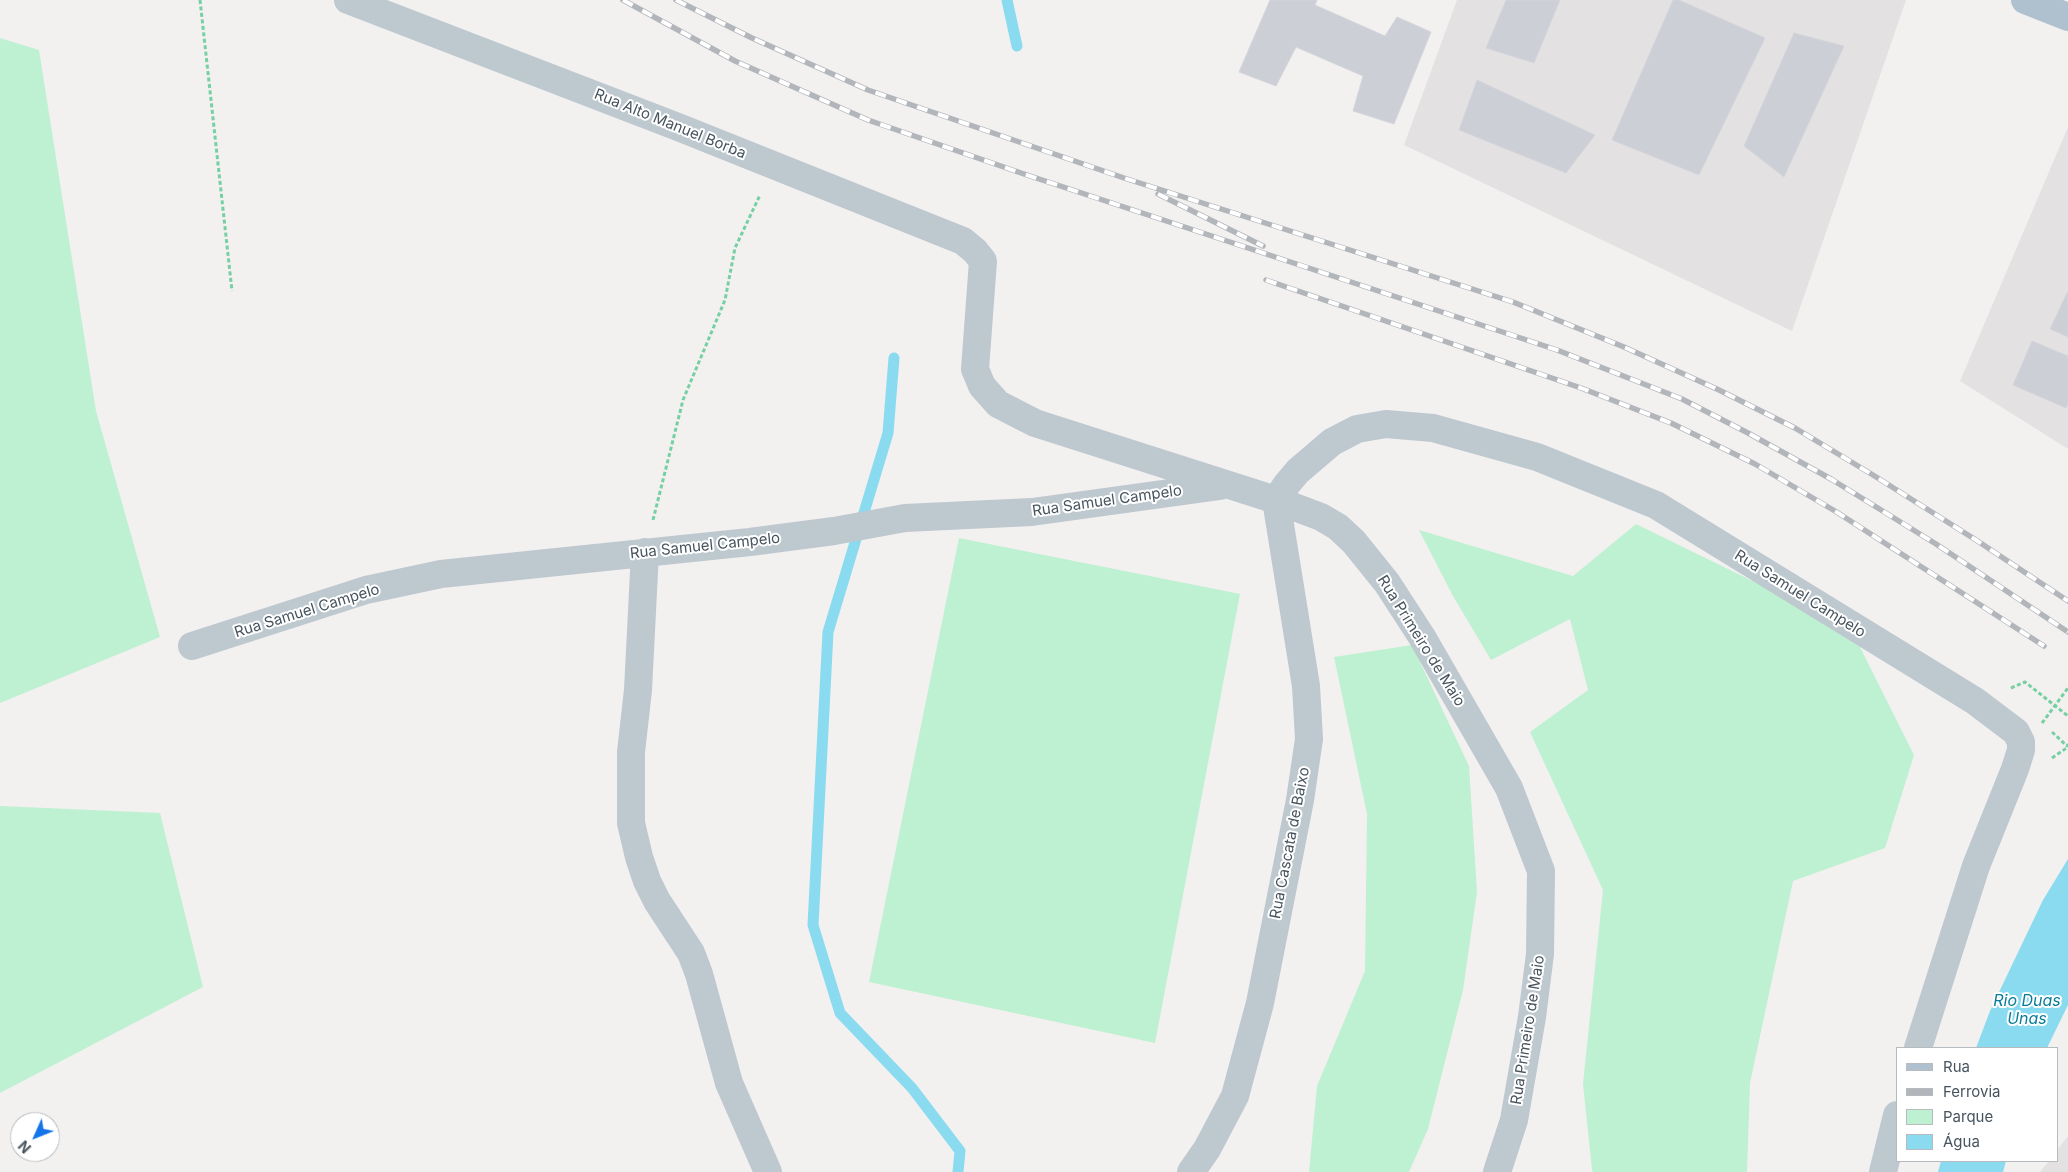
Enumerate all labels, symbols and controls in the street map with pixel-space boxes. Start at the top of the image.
street label: Rua Alto Manuel Borba [591,85,749,163]
street label: Rua Samuel Campelo [1031,482,1183,520]
street label: Rua Samuel Campelo [629,529,781,563]
street label: Rua Samuel Campelo [1731,546,1869,642]
street label: Rua Primeiro de Maio [1373,572,1469,710]
street label: Rua Samuel Campelo [232,580,382,642]
street label: Rua Cascata de Baixo [1266,766,1314,920]
street label: Rua Primeiro de Maio [1507,954,1549,1106]
water label: Rio Duas Unas [1993,991,2061,1029]
legend [1896,1047,2058,1162]
text: Rua [1943,1057,1970,1076]
text: Ferrovia [1943,1082,2000,1101]
text: Parque [1943,1107,1993,1126]
north arrow [10,1112,60,1162]
text: Água [1943,1132,1980,1151]
text: N [15,1137,34,1157]

